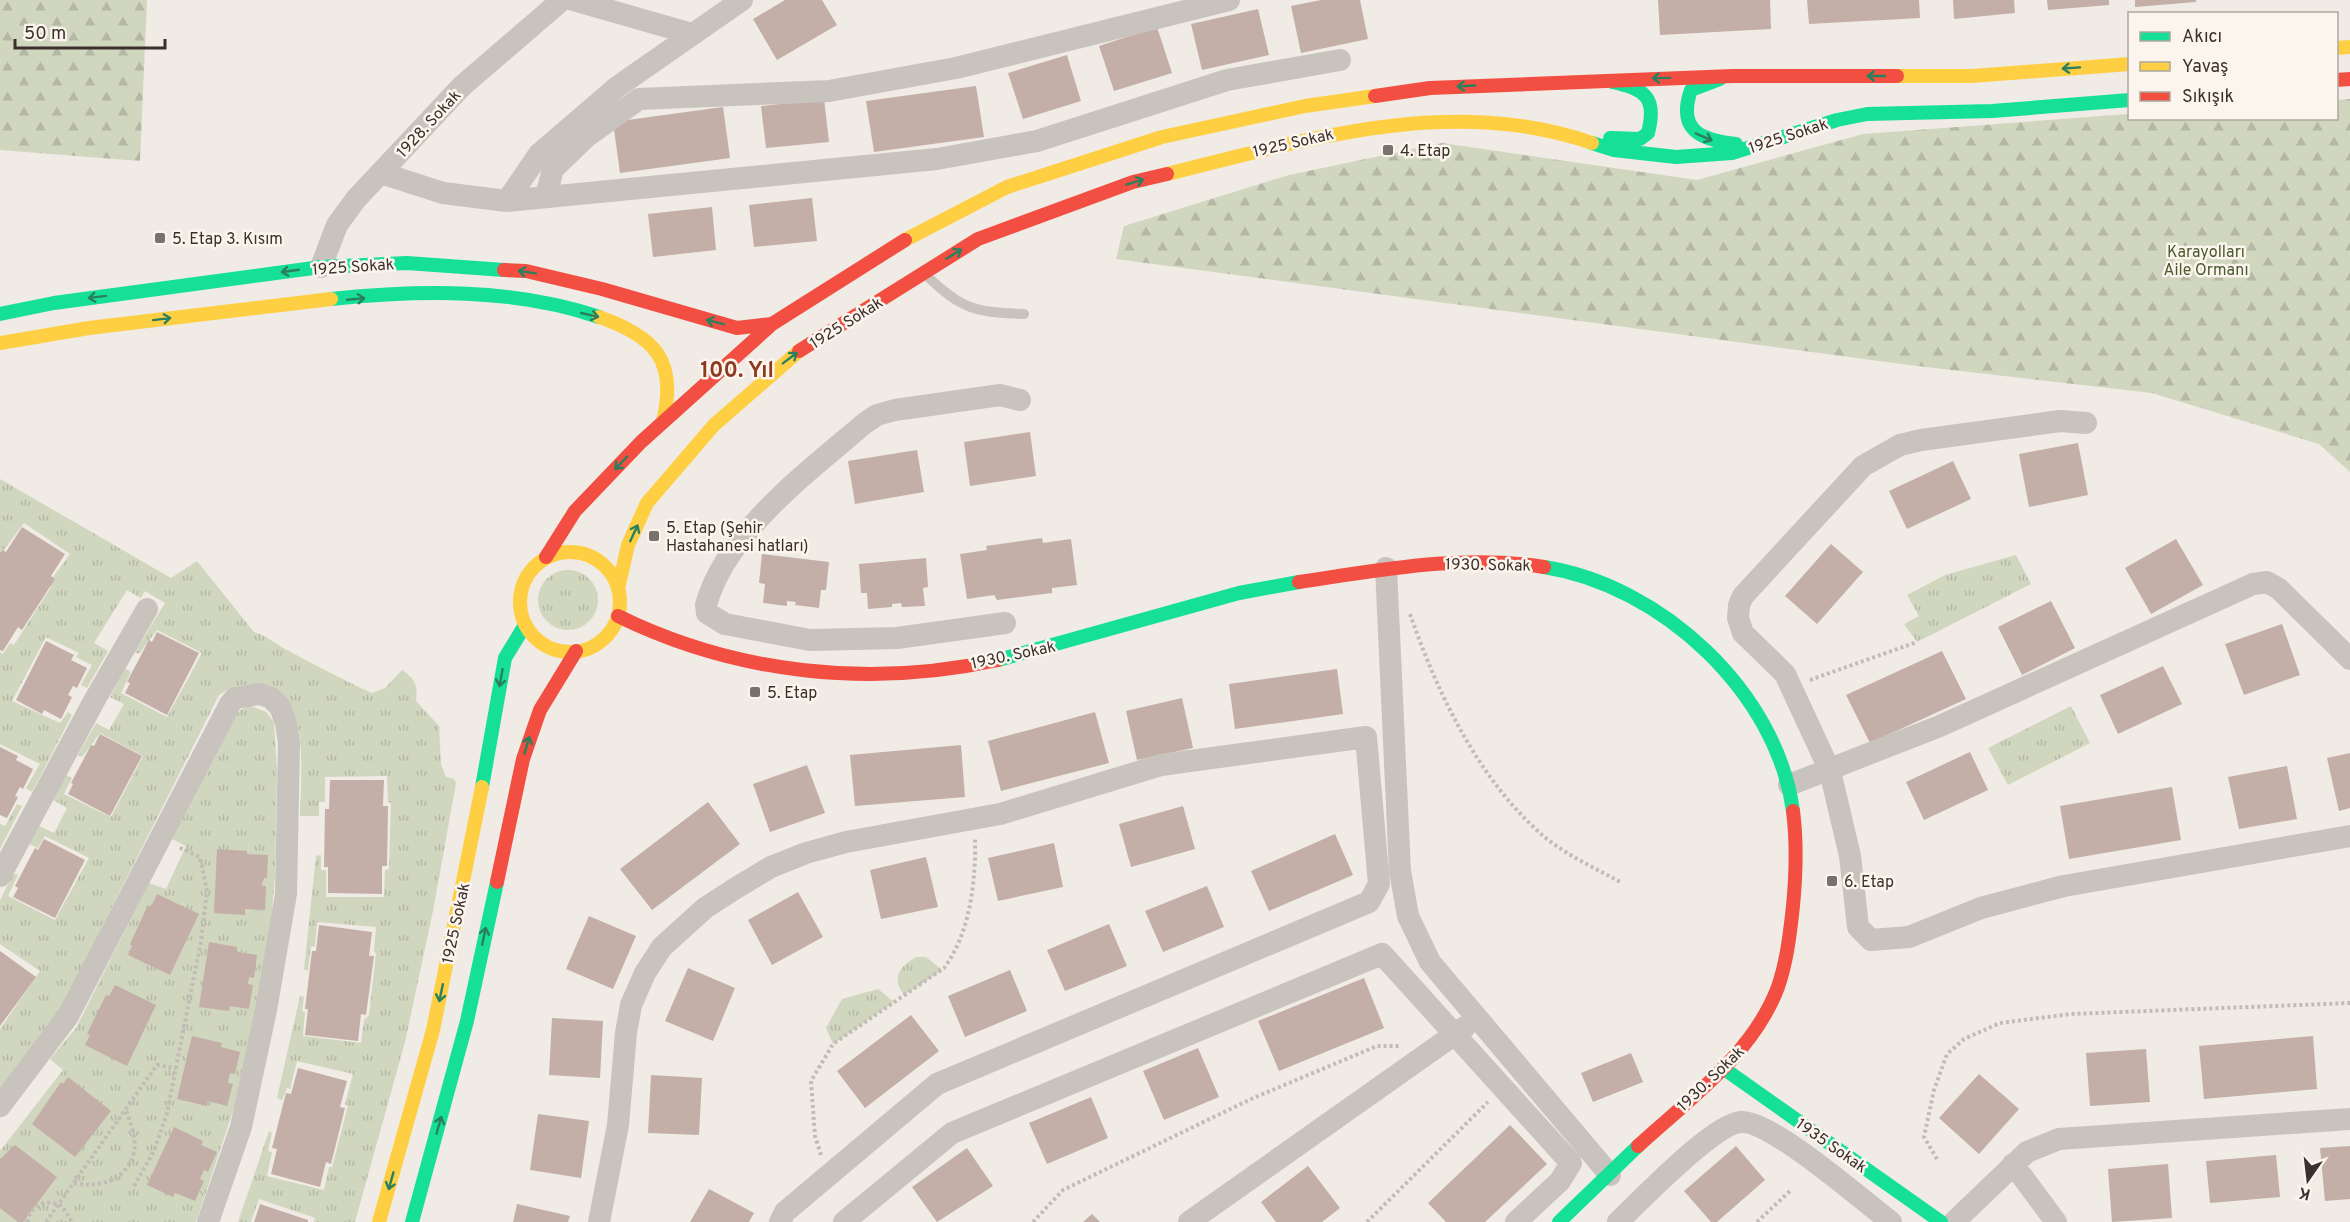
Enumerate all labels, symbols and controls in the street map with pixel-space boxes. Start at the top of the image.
scale bar [15,12,165,50]
legend [2128,12,2338,120]
text: 50 m [24,23,66,46]
text: Akıcı [2182,26,2222,49]
text: Yavaş [2182,56,2228,79]
one-way arrow [2062,63,2082,74]
one-way arrow [1867,70,1887,82]
one-way arrow [1651,72,1671,84]
one-way arrow [1456,81,1476,92]
street label: 1928. Sokak [393,86,466,162]
text: Sıkışık [2182,86,2234,109]
street label: 1925 Sokak [1746,115,1831,159]
street label: 1925 Sokak [1251,125,1336,163]
one-way arrow [1695,132,1713,143]
place label: 4. Etap [1400,142,1450,162]
marker: 4. Etap [1381,143,1395,157]
one-way arrow [1125,176,1144,187]
place label: 5. Etap 3. Kısım [172,230,283,250]
marker: 5. Etap 3. Kısım [153,231,167,245]
park label: Karayolları Aile Ormanı [2164,243,2248,281]
one-way arrow [946,247,963,260]
street label: 1925 Sokak [311,255,395,281]
one-way arrow [281,266,301,277]
one-way arrow [517,266,537,277]
one-way arrow [88,292,108,303]
one-way arrow [345,293,365,304]
street label: 1925 Sokak [807,293,887,354]
one-way arrow [581,310,600,322]
one-way arrow [151,314,171,325]
one-way arrow [706,316,725,328]
one-way arrow [782,352,798,365]
district label: 100. Yıl [700,358,774,385]
one-way arrow [614,455,629,470]
place label: 5. Etap (Şehir Hastahanesi hatları) [666,519,809,557]
one-way arrow [628,525,640,543]
marker: 5. Etap (Şehir Hastahanesi hatları) [647,529,661,543]
street label: 1930. Sokak [1445,555,1531,577]
street label: 1930. Sokak [969,637,1057,675]
one-way arrow [495,667,506,687]
place label: 5. Etap [767,684,817,704]
marker: 5. Etap [748,685,762,699]
one-way arrow [522,736,533,755]
place label: 6. Etap [1844,873,1894,893]
marker: 6. Etap [1825,874,1839,888]
street label: 1925 Sokak [439,881,475,966]
one-way arrow [479,926,490,946]
one-way arrow [434,983,446,1002]
street label: 1930. Sokak [1674,1042,1749,1116]
street label: 1935 Sokak [1791,1115,1870,1178]
one-way arrow [434,1116,445,1135]
north arrow [2278,1150,2338,1210]
one-way arrow [385,1171,396,1190]
text: K [2297,1182,2313,1204]

